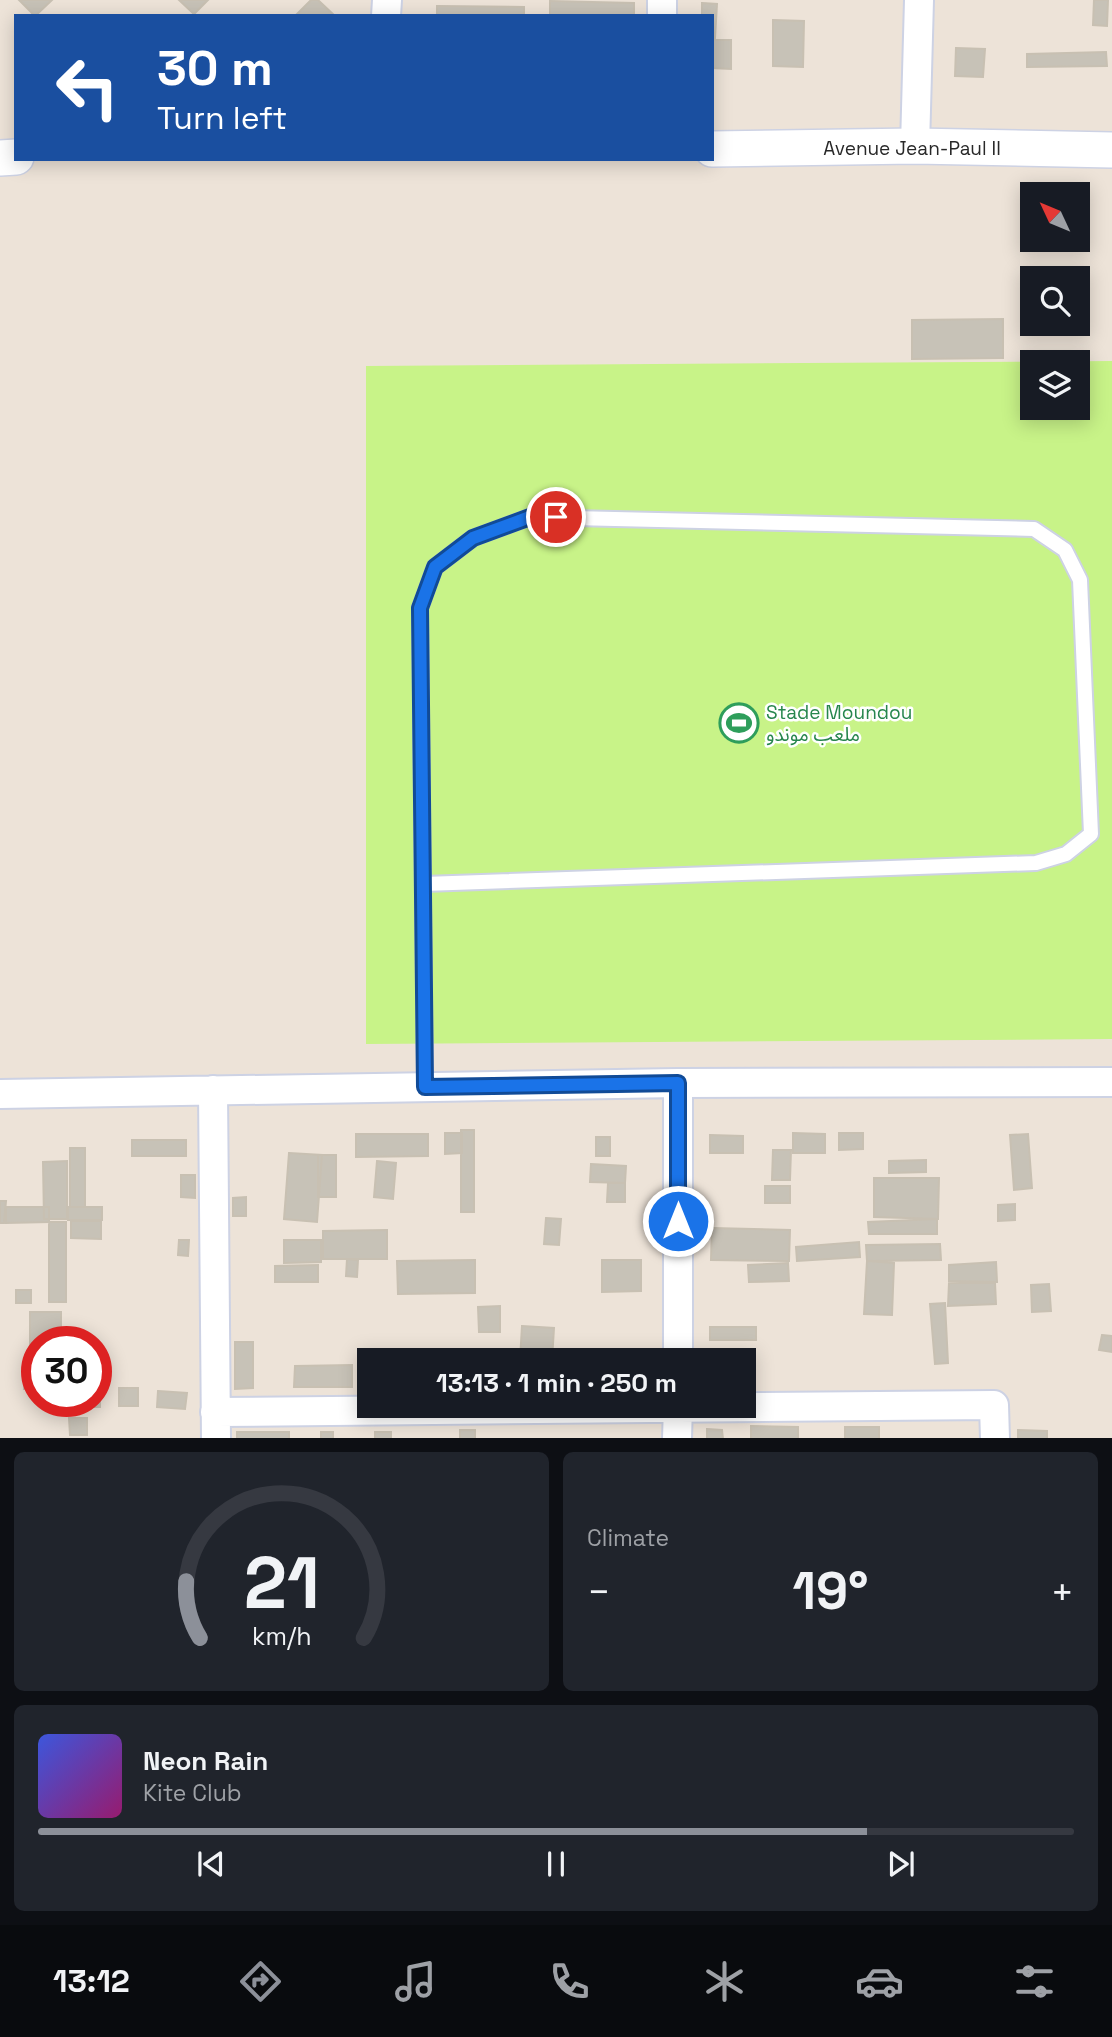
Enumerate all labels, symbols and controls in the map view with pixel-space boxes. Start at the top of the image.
text: 30 m [157,37,273,99]
icon: left [42,42,133,133]
text: Turn left [157,98,287,138]
street label: Avenue Jean-Paul II [823,136,1001,161]
north arrow [1020,182,1090,252]
map controls [1020,182,1090,420]
button: search [1020,266,1090,336]
button: layers [1020,350,1090,420]
pin [526,487,586,547]
icon: arrive [537,498,575,536]
place label: Stade Moundou ملعب موندو [766,700,912,747]
sports icon: Stade Moundou ملعب موندو [718,702,760,744]
position arrow [641,1184,715,1258]
speed limit sign: 30 [21,1326,112,1417]
text: 13:13 · 1 min · 250 m [436,1366,677,1400]
text: Climate [587,1523,669,1553]
text: 21 [243,1536,320,1629]
text: 19° [792,1558,869,1624]
text: − [587,1568,611,1616]
text: + [1050,1568,1074,1616]
text: km/h [252,1619,311,1651]
text: Neon Rain [143,1744,268,1778]
text: Kite Club [143,1778,242,1808]
icon: previous [192,1845,230,1883]
icon: pause [537,1845,575,1883]
icon: next [882,1845,920,1883]
icon: directions [236,1957,285,2006]
icon: music [391,1957,440,2006]
icon: phone [545,1957,594,2006]
icon: climate [700,1957,749,2006]
icon: car [855,1957,904,2006]
icon: filters [1010,1957,1059,2006]
text: 13:12 [53,1961,130,2001]

